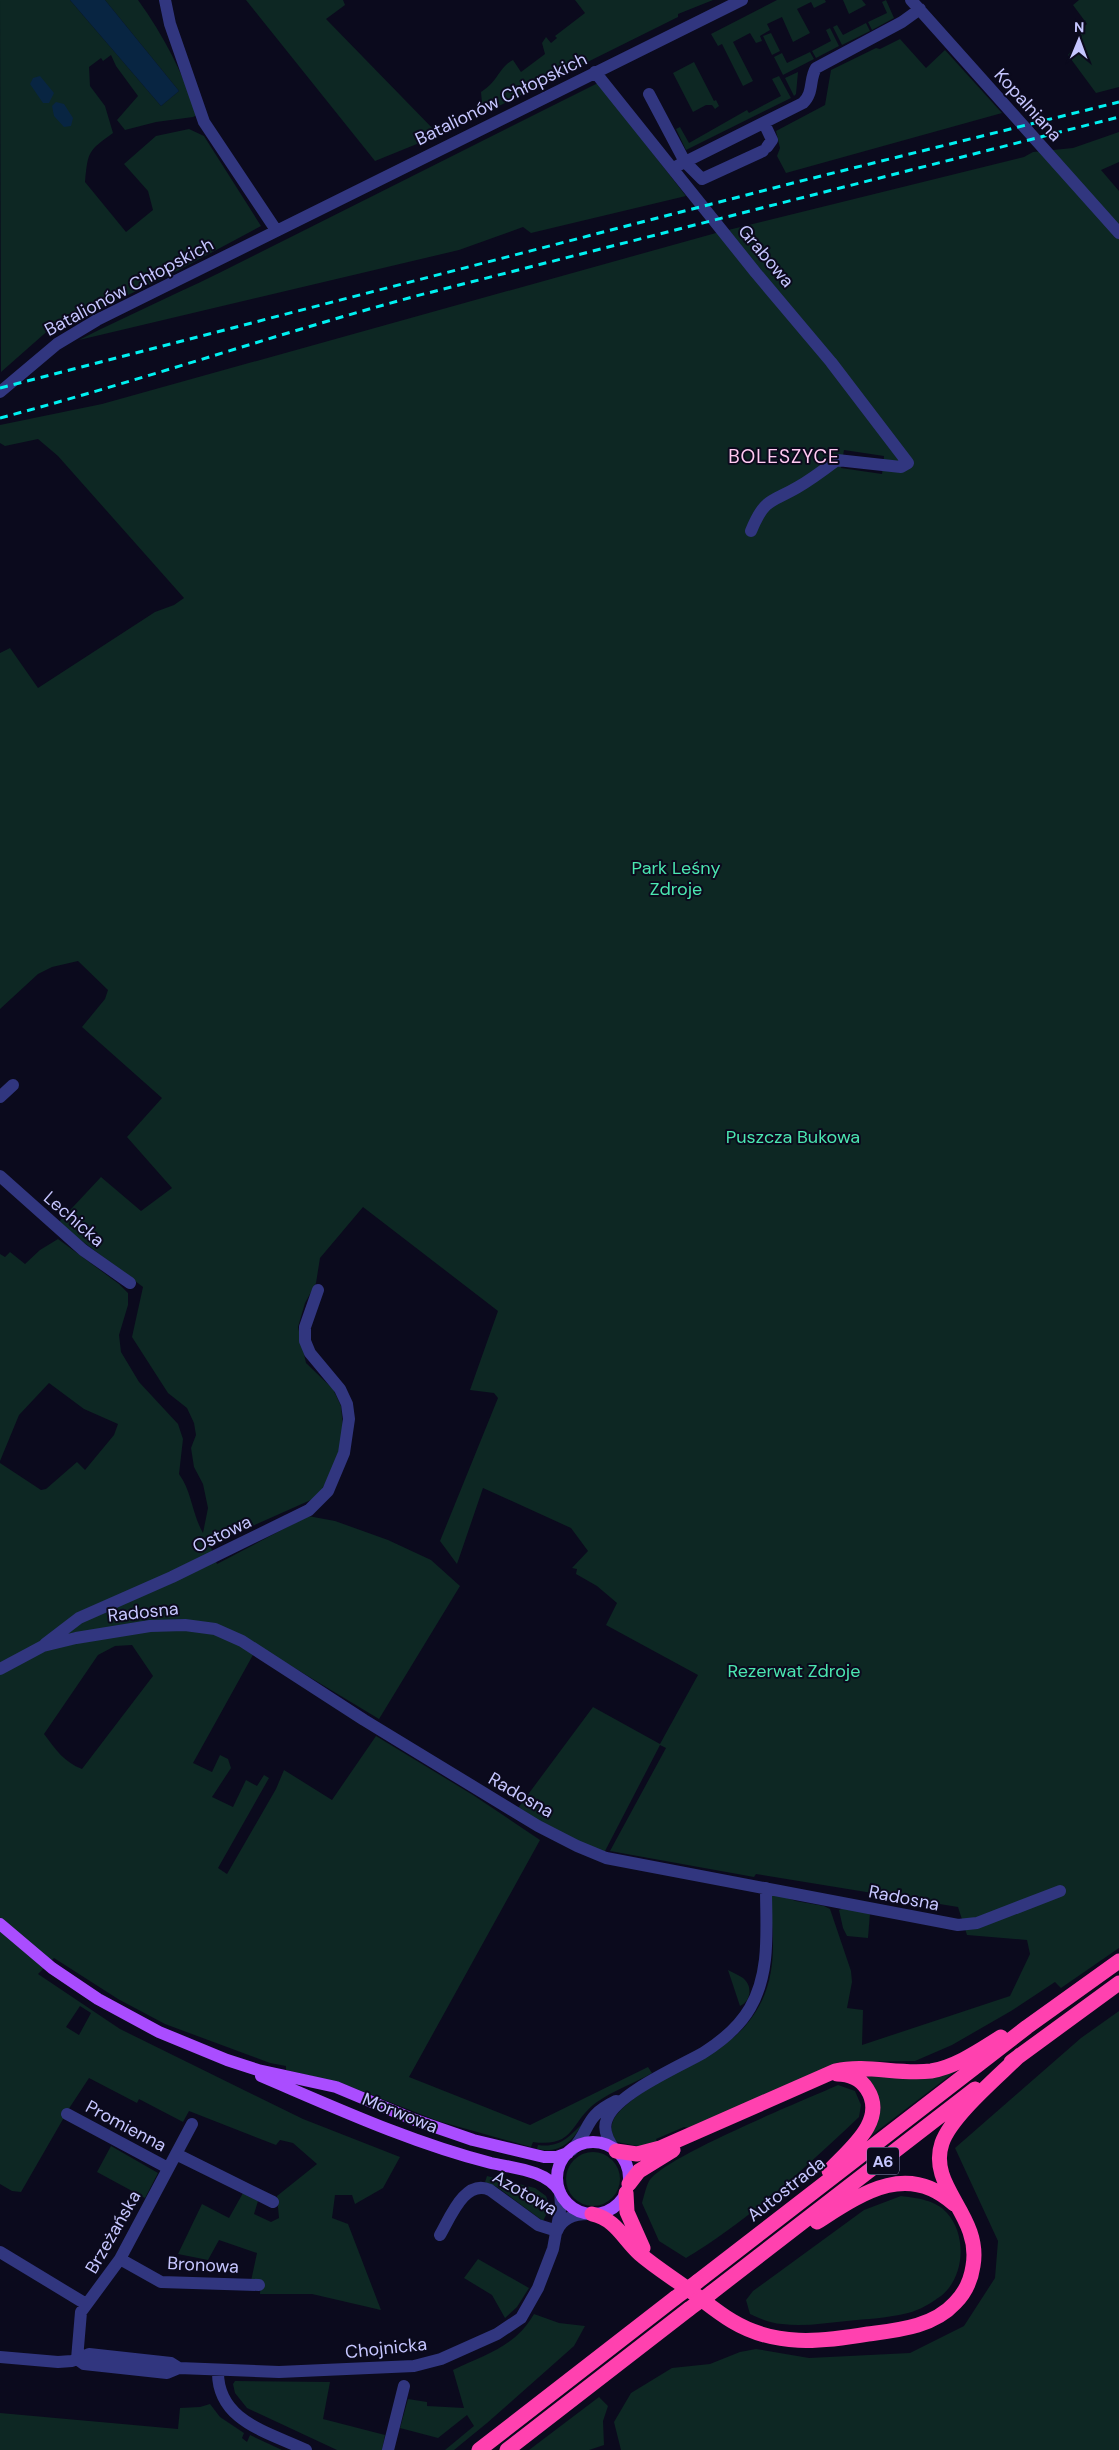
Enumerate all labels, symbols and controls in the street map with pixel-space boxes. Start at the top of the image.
north arrow [1054,15,1104,65]
text: N [1074,18,1084,36]
street label: Batalionów Chłopskich [411,47,591,151]
street label: Kopalniana [989,63,1067,147]
street label: Grabowa [733,220,799,292]
street label: Batalionów Chłopskich [40,232,218,342]
district label: BOLESZYCE [728,444,840,469]
park label: Park Leśny Zdroje [632,856,720,901]
park label: Puszcza Bukowa [726,1125,860,1149]
street label: Lechicka [38,1186,110,1252]
street label: Ostowa [188,1509,256,1559]
street label: Radosna [106,1596,180,1628]
park label: Rezerwat Zdroje [728,1659,860,1683]
street label: Radosna [484,1767,558,1823]
street label: Radosna [867,1879,941,1917]
street label: Morwowa [359,2087,441,2139]
street label: Promienna [81,2095,171,2157]
road number: A6 [867,2148,899,2174]
street label: Autostrada [742,2151,830,2227]
street label: Azotowa [488,2165,562,2221]
street label: Brzeżańska [80,2186,146,2278]
street label: Bronowa [167,2251,239,2279]
street label: Chojnicka [344,2332,428,2364]

